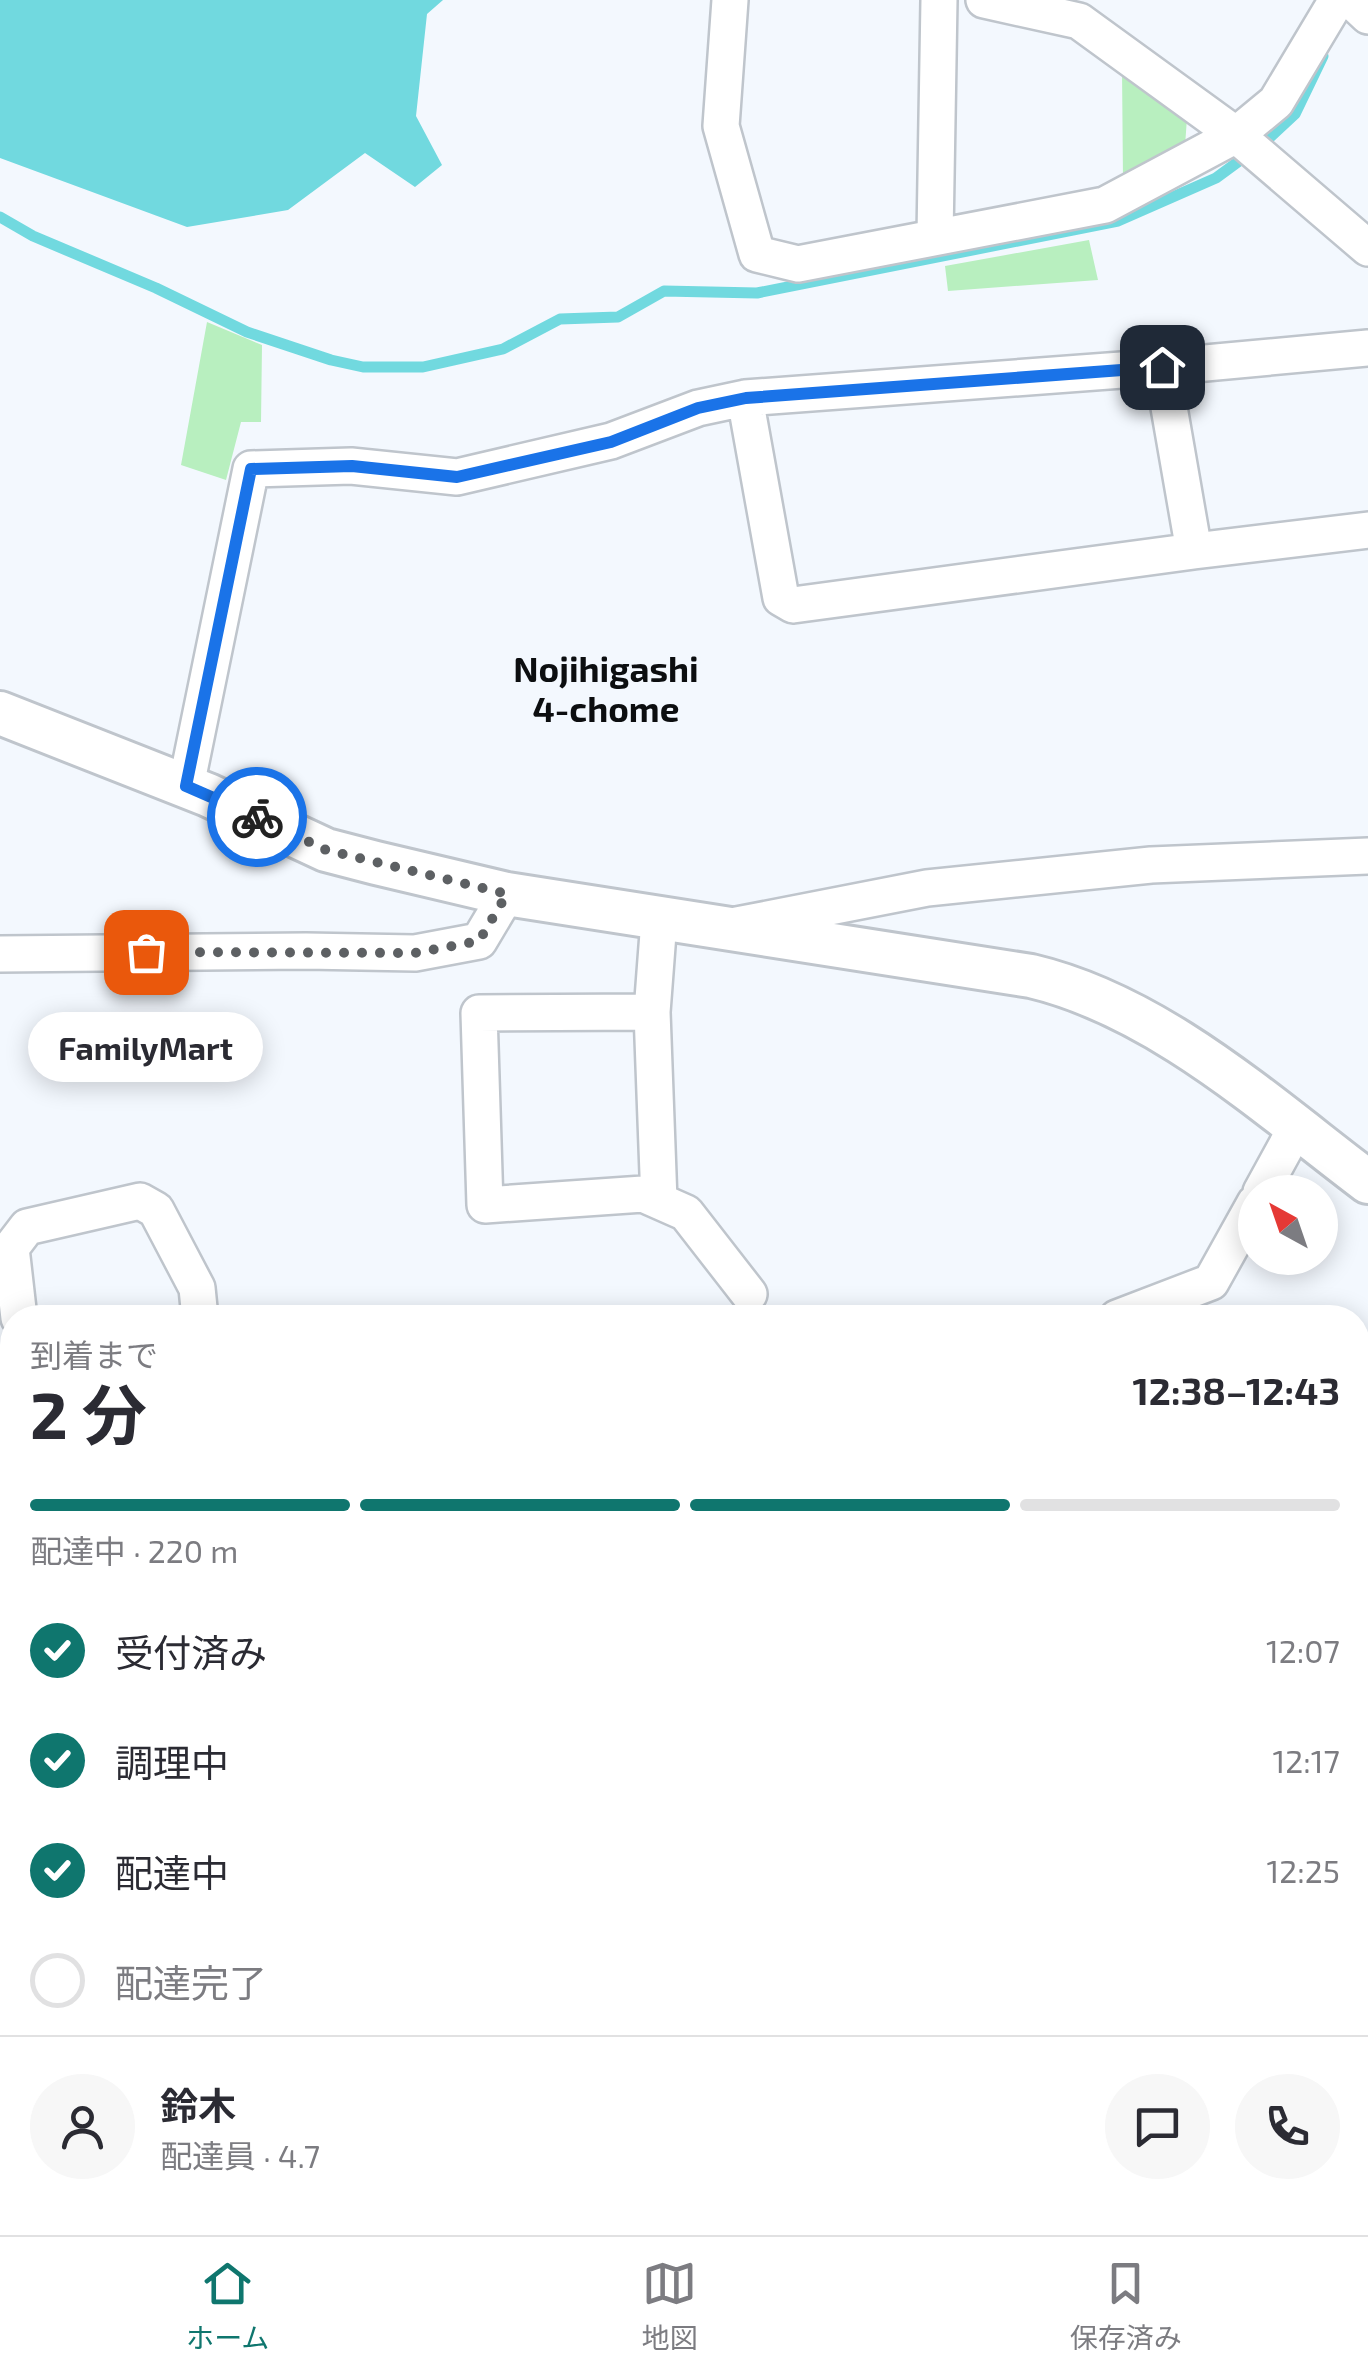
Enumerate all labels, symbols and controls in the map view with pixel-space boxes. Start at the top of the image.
pin [1120,325,1205,410]
icon: home [1135,340,1190,395]
district label: Nojihigashi 4-chome [513,647,699,729]
courier [207,767,307,867]
icon: bike [230,790,285,845]
pin [104,910,189,995]
icon: bag [119,925,174,980]
callout: FamilyMart [28,1012,264,1082]
text: FamilyMart [58,1028,233,1066]
north arrow [1238,1175,1338,1275]
map controls [1238,1175,1338,1275]
text: 到着まで [30,1335,158,1373]
text: 12:38–12:43 [1132,1367,1340,1413]
text: 2 分 [30,1374,147,1452]
text: 配達中 · 220 m [30,1531,238,1569]
icon: check [30,1623,85,1678]
text: 受付済み [115,1629,267,1675]
text: 12:07 [1266,1631,1340,1669]
icon: check [30,1733,85,1788]
text: 調理中 [115,1739,229,1785]
text: 12:17 [1273,1741,1340,1779]
icon: check [30,1843,85,1898]
text: 配達中 [115,1849,229,1895]
text: 12:25 [1267,1851,1340,1889]
text: 配達完了 [115,1959,267,2005]
button: person [30,2074,135,2179]
button: chat [1105,2074,1210,2179]
button: phone [1235,2074,1340,2179]
text: 鈴木 [160,2082,236,2128]
text: 配達員 · 4.7 [160,2136,320,2174]
tab: ホーム [186,2256,269,2356]
tab: 地図 [642,2256,698,2356]
tab: 保存済み [1070,2256,1182,2356]

